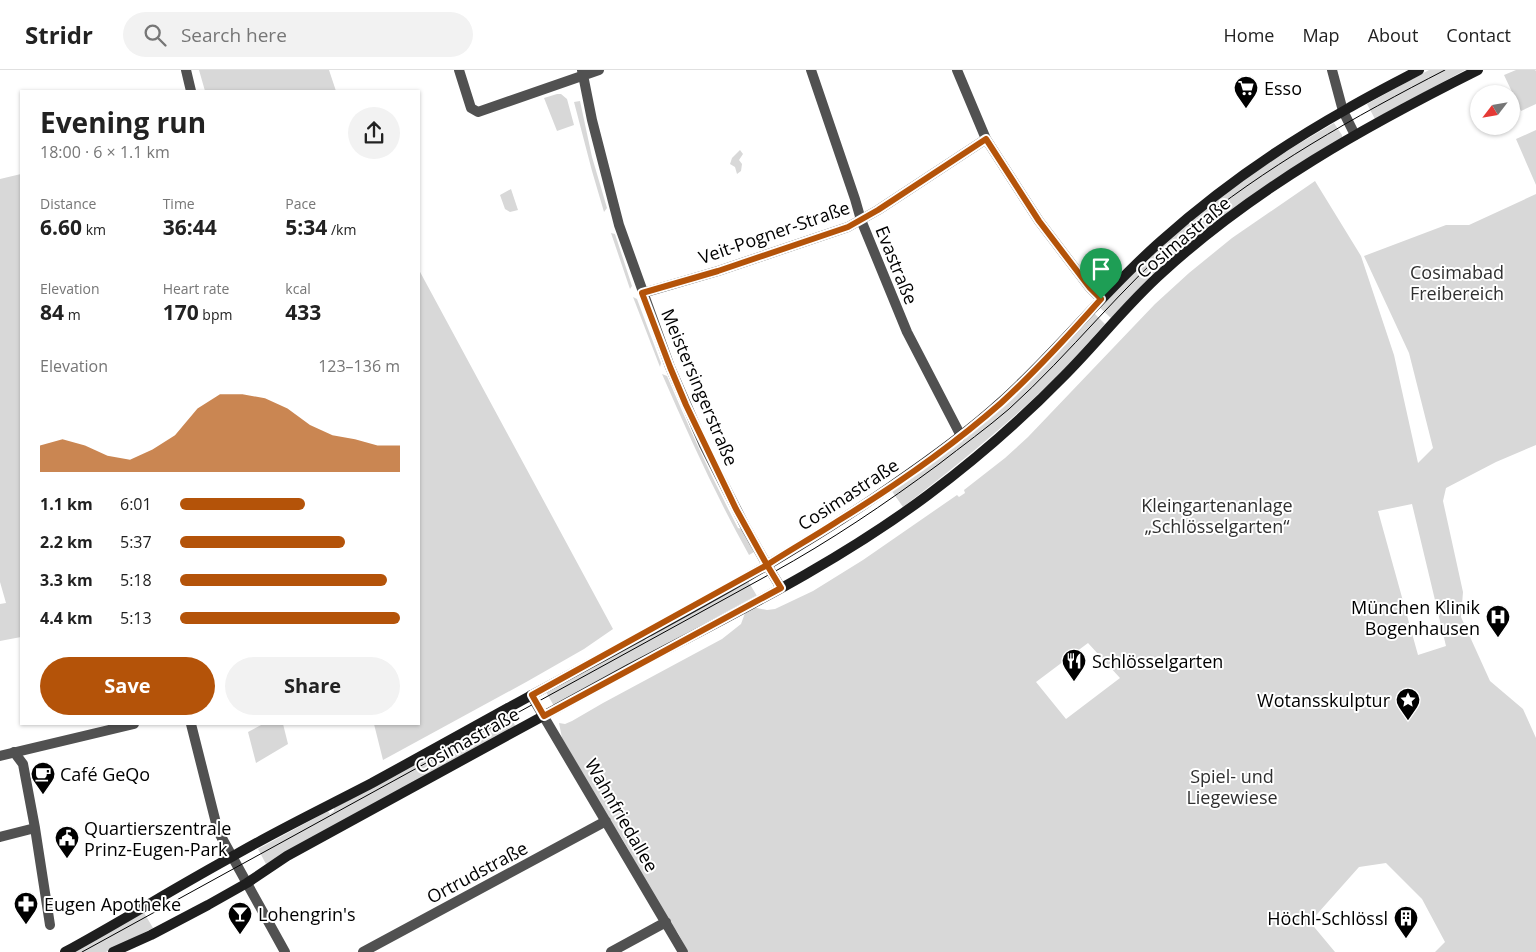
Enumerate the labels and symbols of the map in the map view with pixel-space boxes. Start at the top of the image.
supermarket icon: Esso [1233,75,1259,109]
place label: Esso [1264,76,1302,100]
north arrow [1470,85,1520,135]
street label: Cosimastraße [1131,191,1235,283]
street label: Veit-Pogner-Straße [695,195,853,269]
street label: Evastraße [870,222,924,308]
pin [1080,248,1122,299]
park label: Cosimabad Freibereich [1410,260,1504,305]
street label: Meistersingerstraße [656,305,744,469]
street label: Cosimastraße [793,452,903,536]
park label: Kleingartenanlage „Schlösselgarten“ [1141,493,1293,538]
place label: München Klinik Bogenhausen [1351,595,1481,640]
hospital icon: München Klinik Bogenhausen [1485,604,1511,638]
restaurant icon: Schlösselgarten [1061,648,1087,682]
place label: Schlösselgarten [1092,649,1223,673]
place icon: Wotansskulptur [1395,687,1421,721]
place label: Wotansskulptur [1257,688,1391,712]
street label: Cosimastraße [411,701,523,779]
street label: Wahnfriedallee [580,754,664,876]
cafe icon: Café GeQo [30,761,56,795]
place label: Café GeQo [60,762,150,786]
park label: Spiel- und Liegewiese [1186,764,1278,809]
place label: Quartierszentrale Prinz-Eugen-Park [84,816,231,861]
public building icon: Quartierszentrale Prinz-Eugen-Park [54,825,80,859]
street label: Ortrudstraße [422,835,532,909]
pharmacy icon: Eugen Apotheke [13,891,39,925]
place label: Eugen Apotheke [44,892,181,916]
bar icon: Lohengrin's [227,901,253,935]
place label: Lohengrin's [258,902,356,926]
building icon: Höchl-Schlössl [1393,905,1419,939]
place label: Höchl-Schlössl [1267,906,1388,930]

